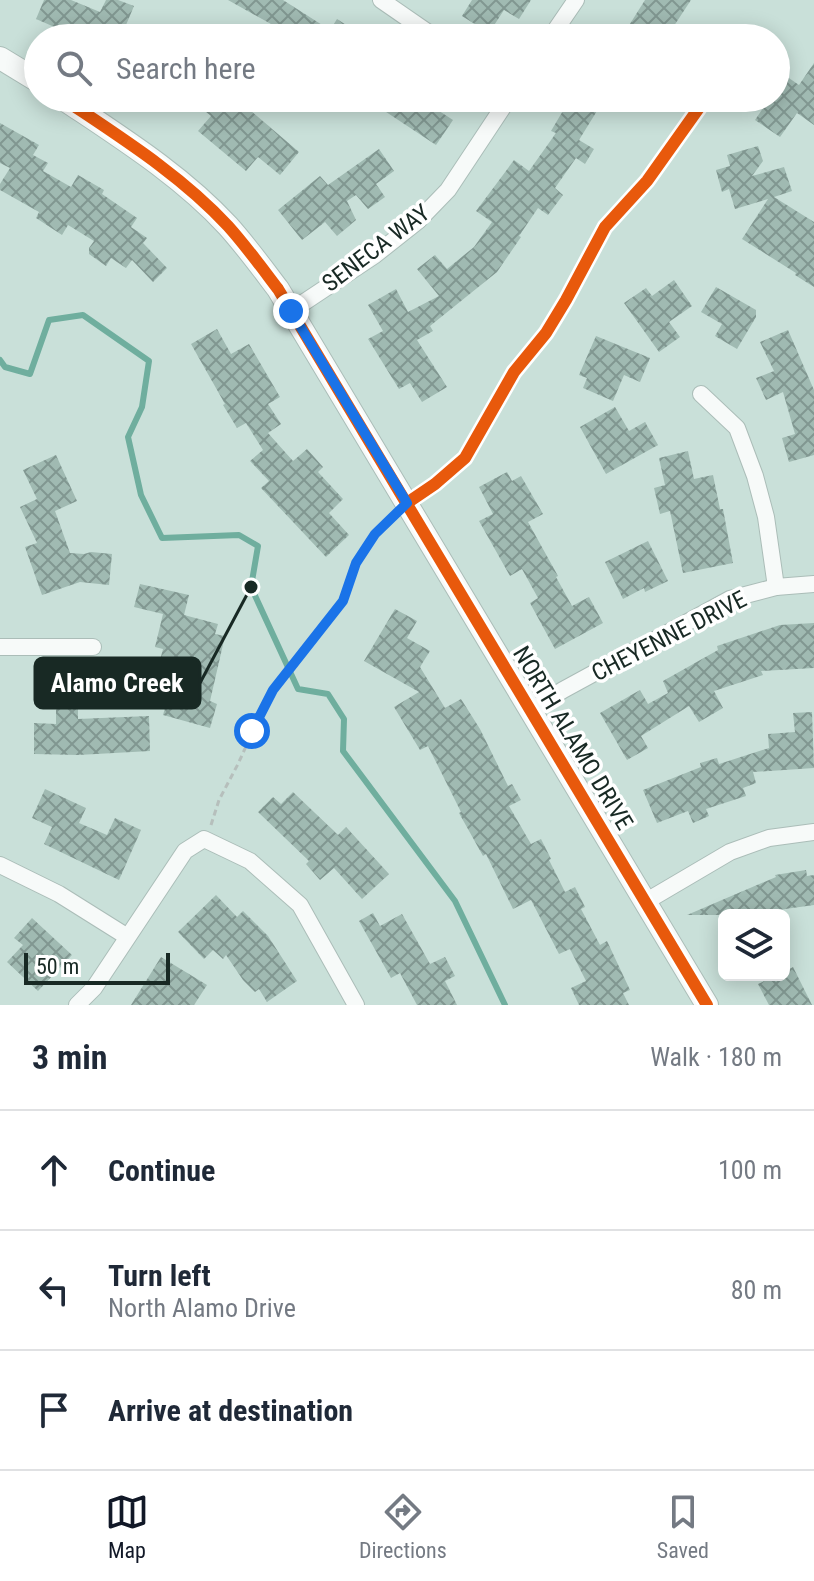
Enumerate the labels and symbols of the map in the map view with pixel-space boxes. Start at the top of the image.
street label: SENECA WAY [317,198,436,297]
route end [273,293,309,329]
street label: CHEYENNE DRIVE [587,585,751,687]
street label: NORTH ALAMO DRIVE [507,641,639,835]
callout: Alamo Creek [35,658,200,708]
text: Alamo Creek [50,668,184,698]
route start [234,713,270,749]
scale bar [24,949,170,985]

